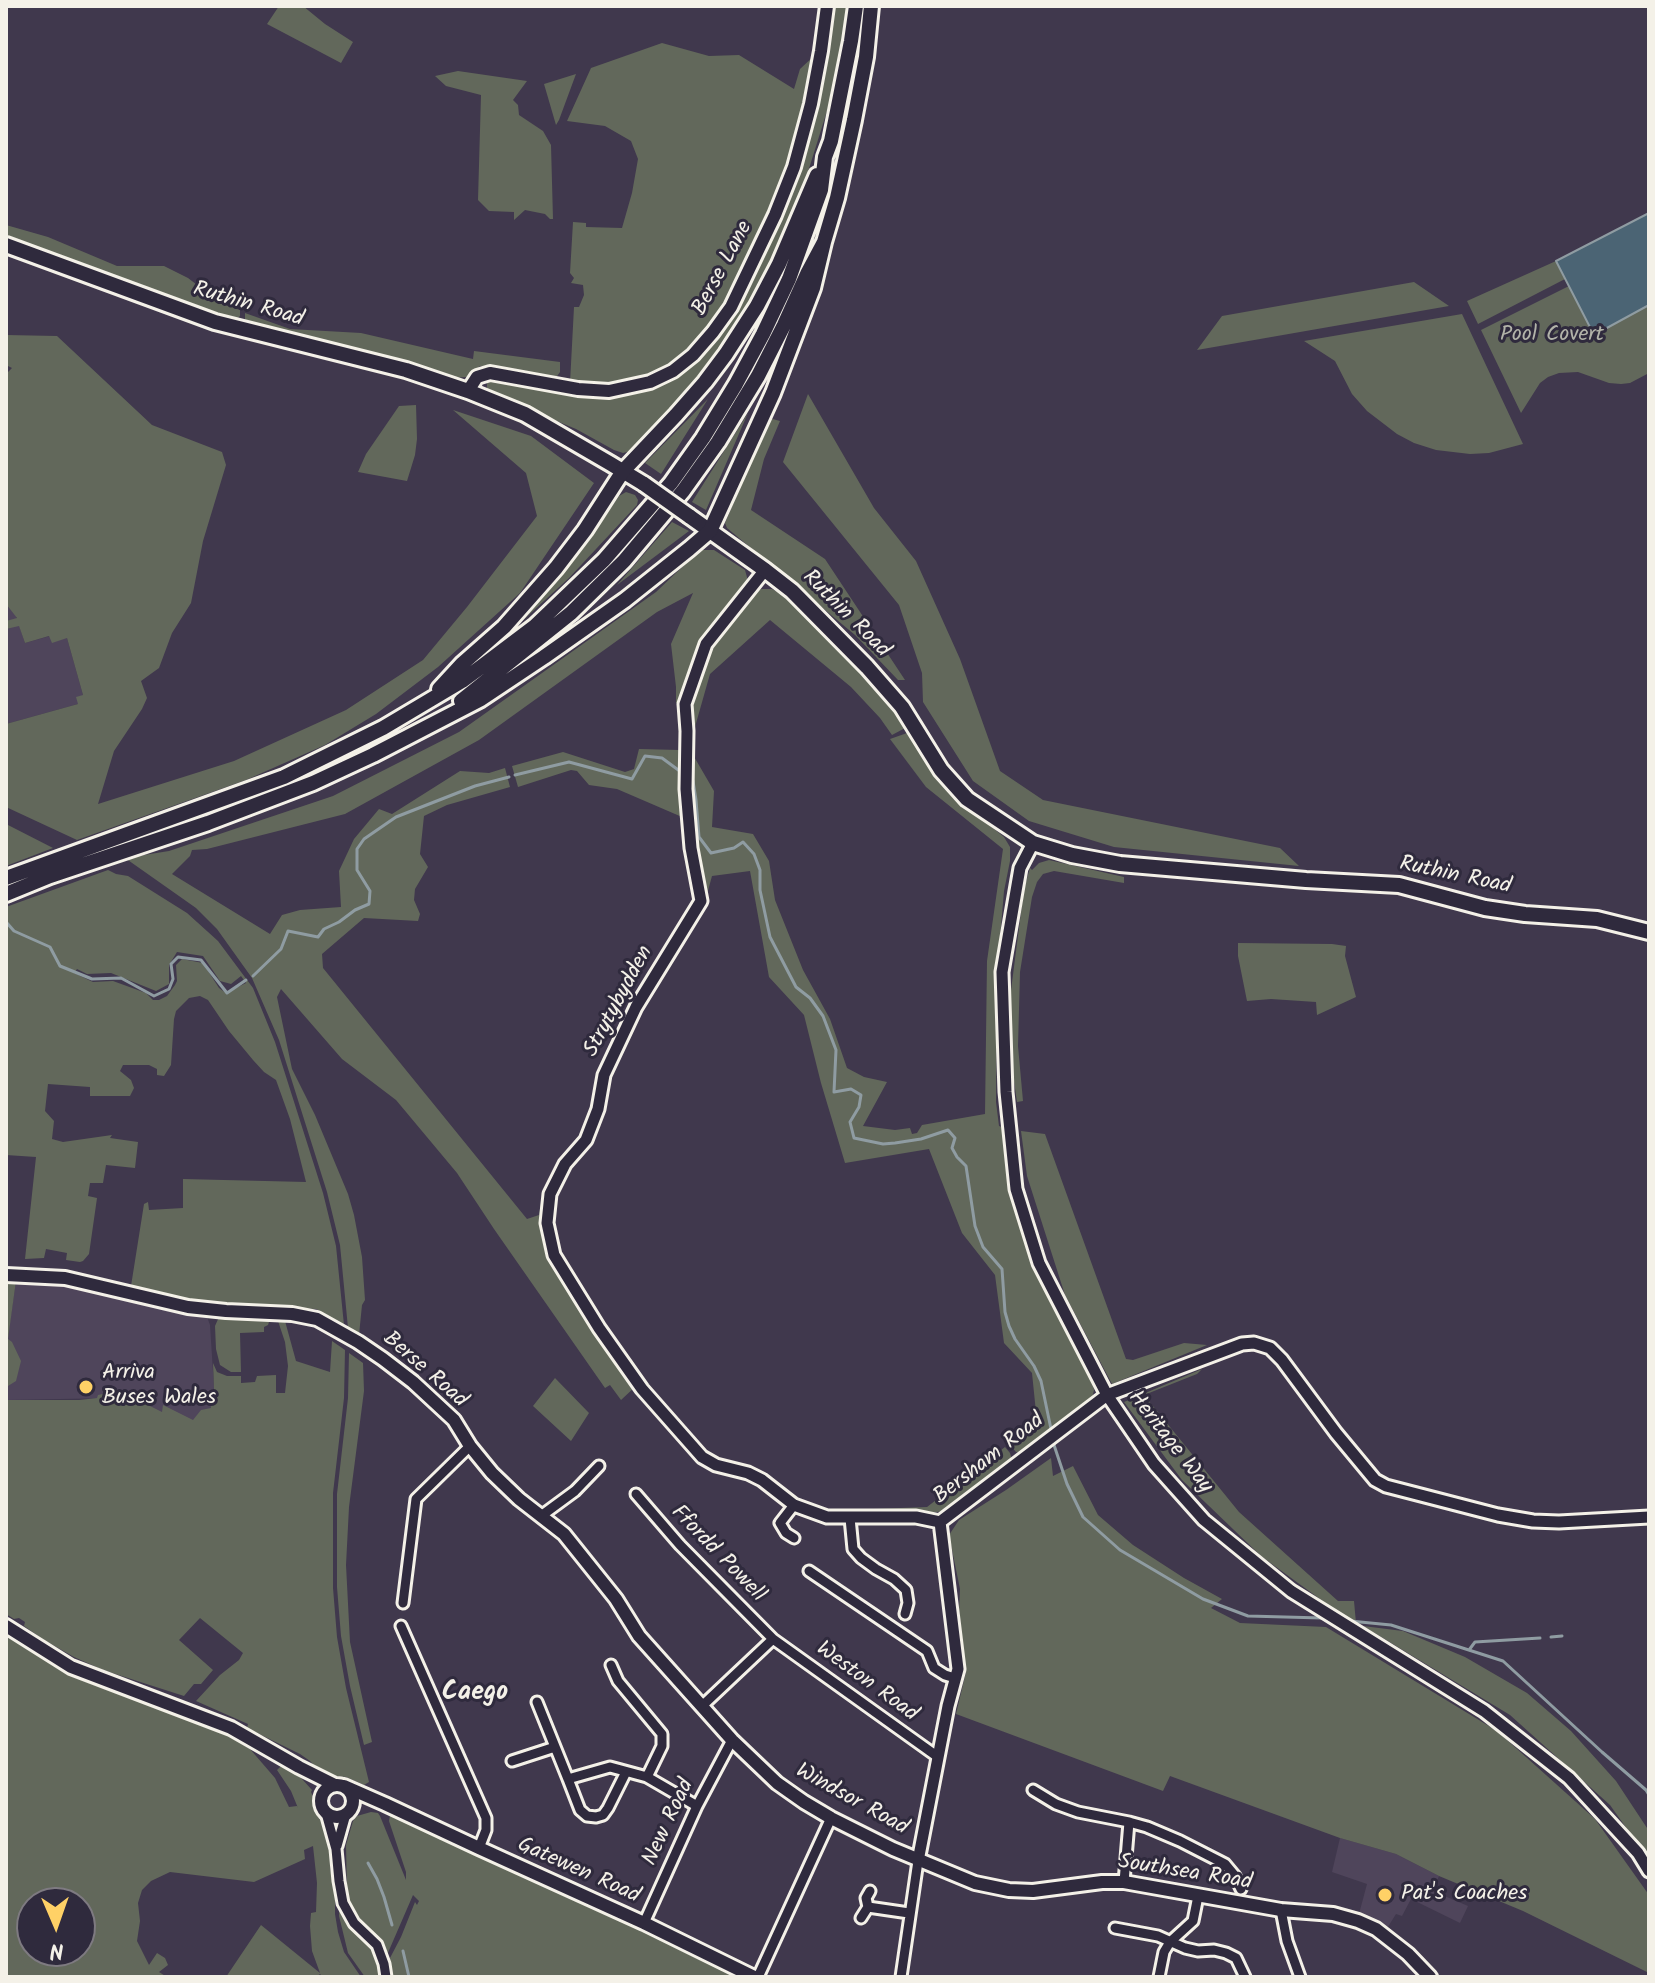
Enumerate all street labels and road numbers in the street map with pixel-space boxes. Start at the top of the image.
street label: Berse Lane [688,217,760,321]
street label: Ruthin Road [190,278,306,334]
street label: Ruthin Road [795,565,895,665]
street label: Ruthin Road [1397,852,1513,902]
street label: Strytybydden [580,942,660,1062]
street label: Berse Road [376,1327,472,1415]
street label: Heritage Way [1121,1386,1217,1500]
street label: Bersham Road [929,1409,1051,1511]
street label: Ffordd Powell [664,1501,770,1609]
street label: Weston Road [810,1637,922,1729]
street label: Windsor Road [790,1759,912,1843]
street label: New Road [638,1775,702,1871]
street label: Gatewen Road [513,1833,643,1911]
street label: Southsea Road [1116,1850,1254,1898]

